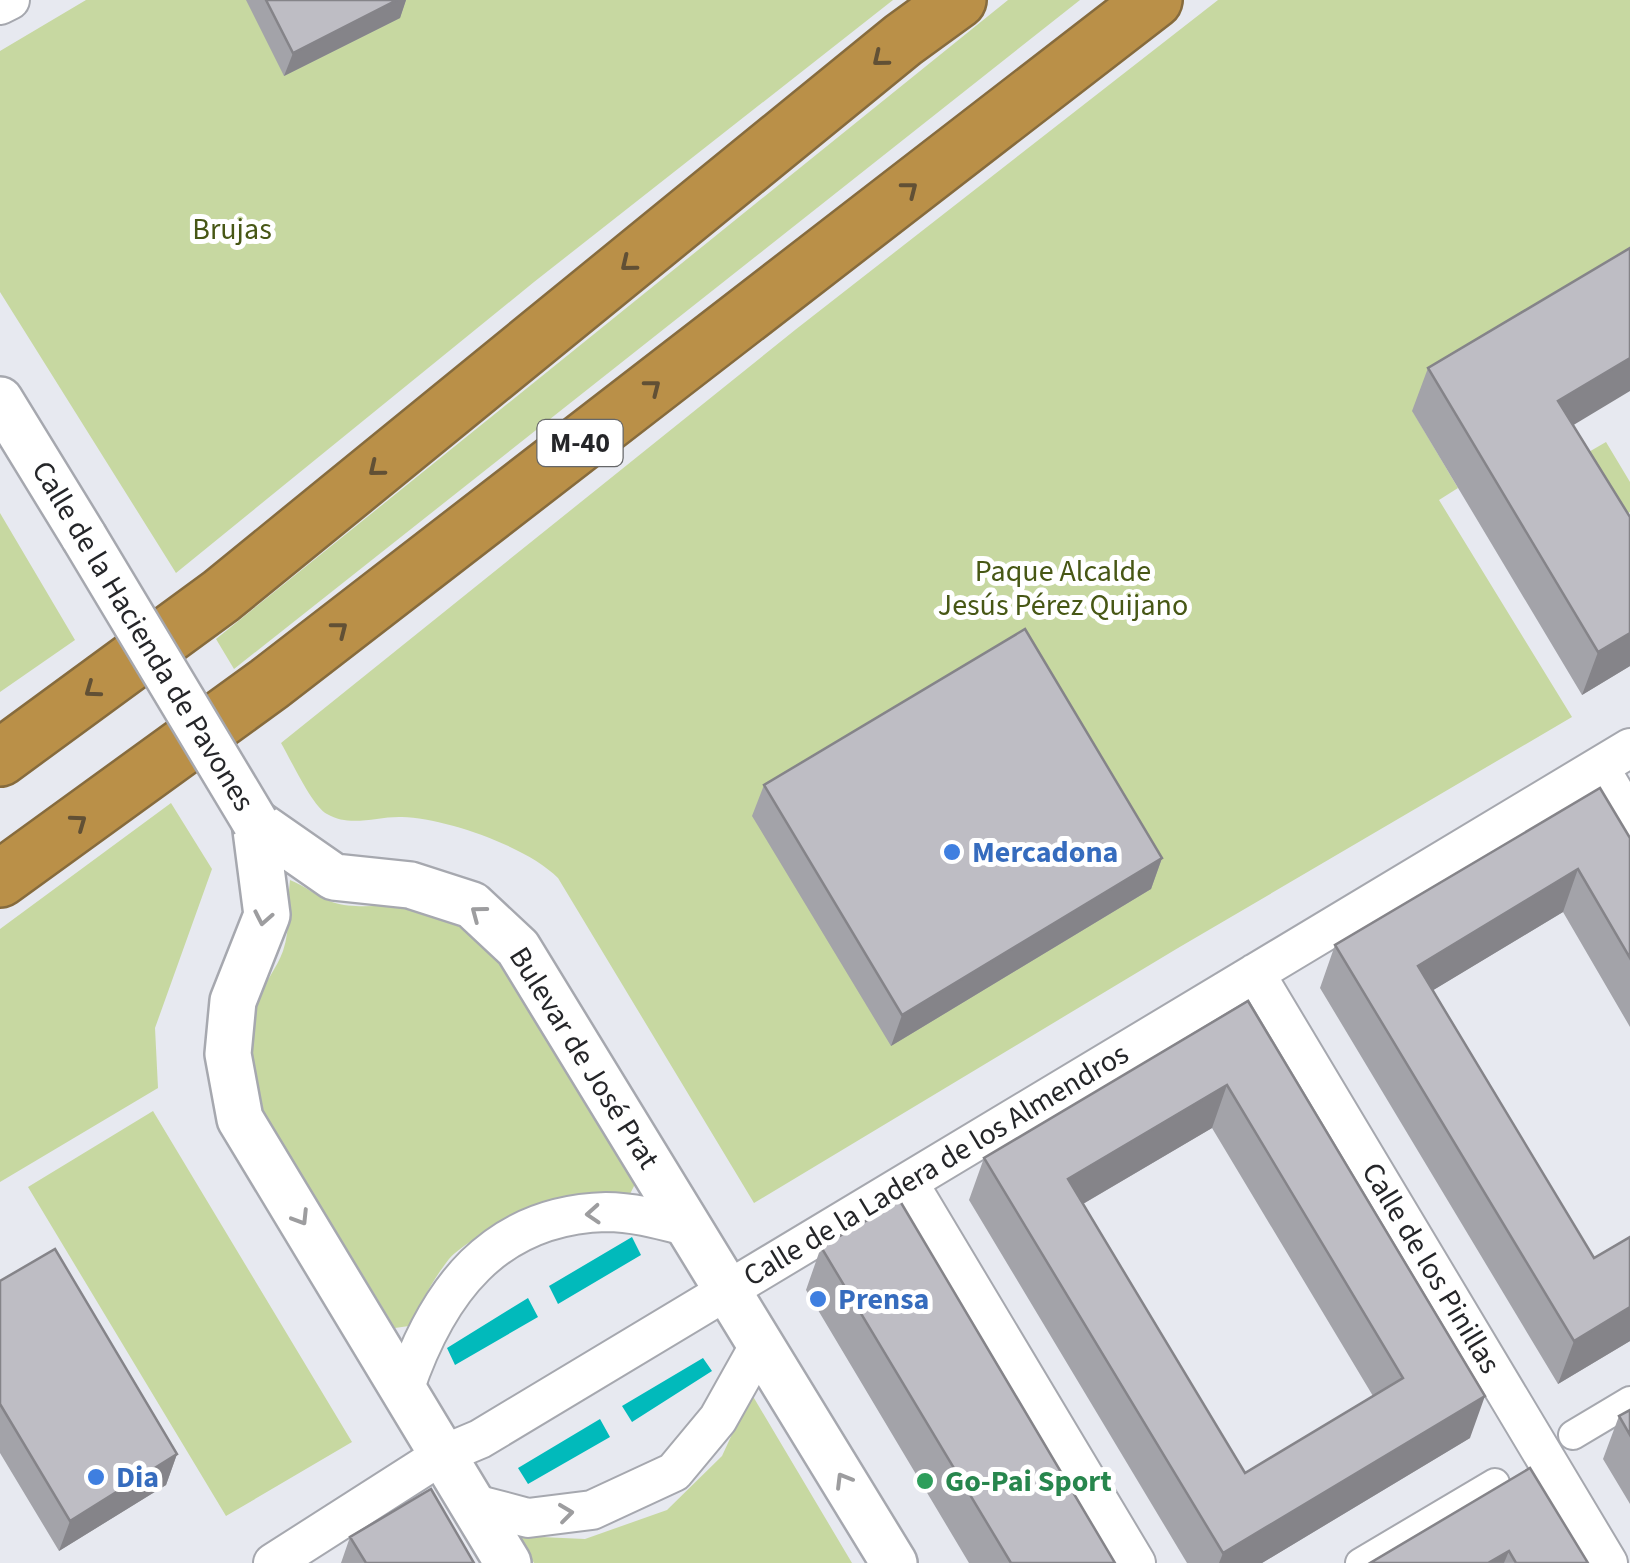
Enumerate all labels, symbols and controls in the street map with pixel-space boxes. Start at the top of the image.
one-way arrow [874,47,892,65]
one-way arrow [899,183,917,200]
park label: Brujas [192,208,272,251]
one-way arrow [621,252,639,270]
one-way arrow [642,382,660,399]
road number: M-40 [538,420,622,466]
street label: Calle de la Hacienda de Pavones [21,453,265,819]
one-way arrow [369,457,387,475]
park label: Paque Alcalde Jesús Pérez Quijano [938,550,1188,627]
one-way arrow [329,623,347,640]
one-way arrow [85,679,103,696]
one-way arrow [68,816,86,834]
place label: Mercadona [972,831,1118,874]
marker: Mercadona [941,841,963,863]
one-way arrow [471,908,489,925]
one-way arrow [253,909,275,926]
street label: Bulevar de José Prat [498,939,670,1177]
street label: Calle de la Ladera de los Almendros [735,1033,1137,1297]
street label: Calle de los Pinillas [1351,1154,1511,1382]
one-way arrow [585,1202,601,1224]
one-way arrow [289,1207,308,1225]
place label: Prensa [838,1278,929,1321]
marker: Prensa [807,1288,829,1310]
place label: Dia [116,1456,159,1499]
place label: Go-Pai Sport [945,1460,1112,1503]
marker: Dia [85,1466,107,1488]
marker: Go-Pai Sport [914,1470,936,1492]
one-way arrow [836,1473,855,1491]
one-way arrow [559,1503,575,1524]

